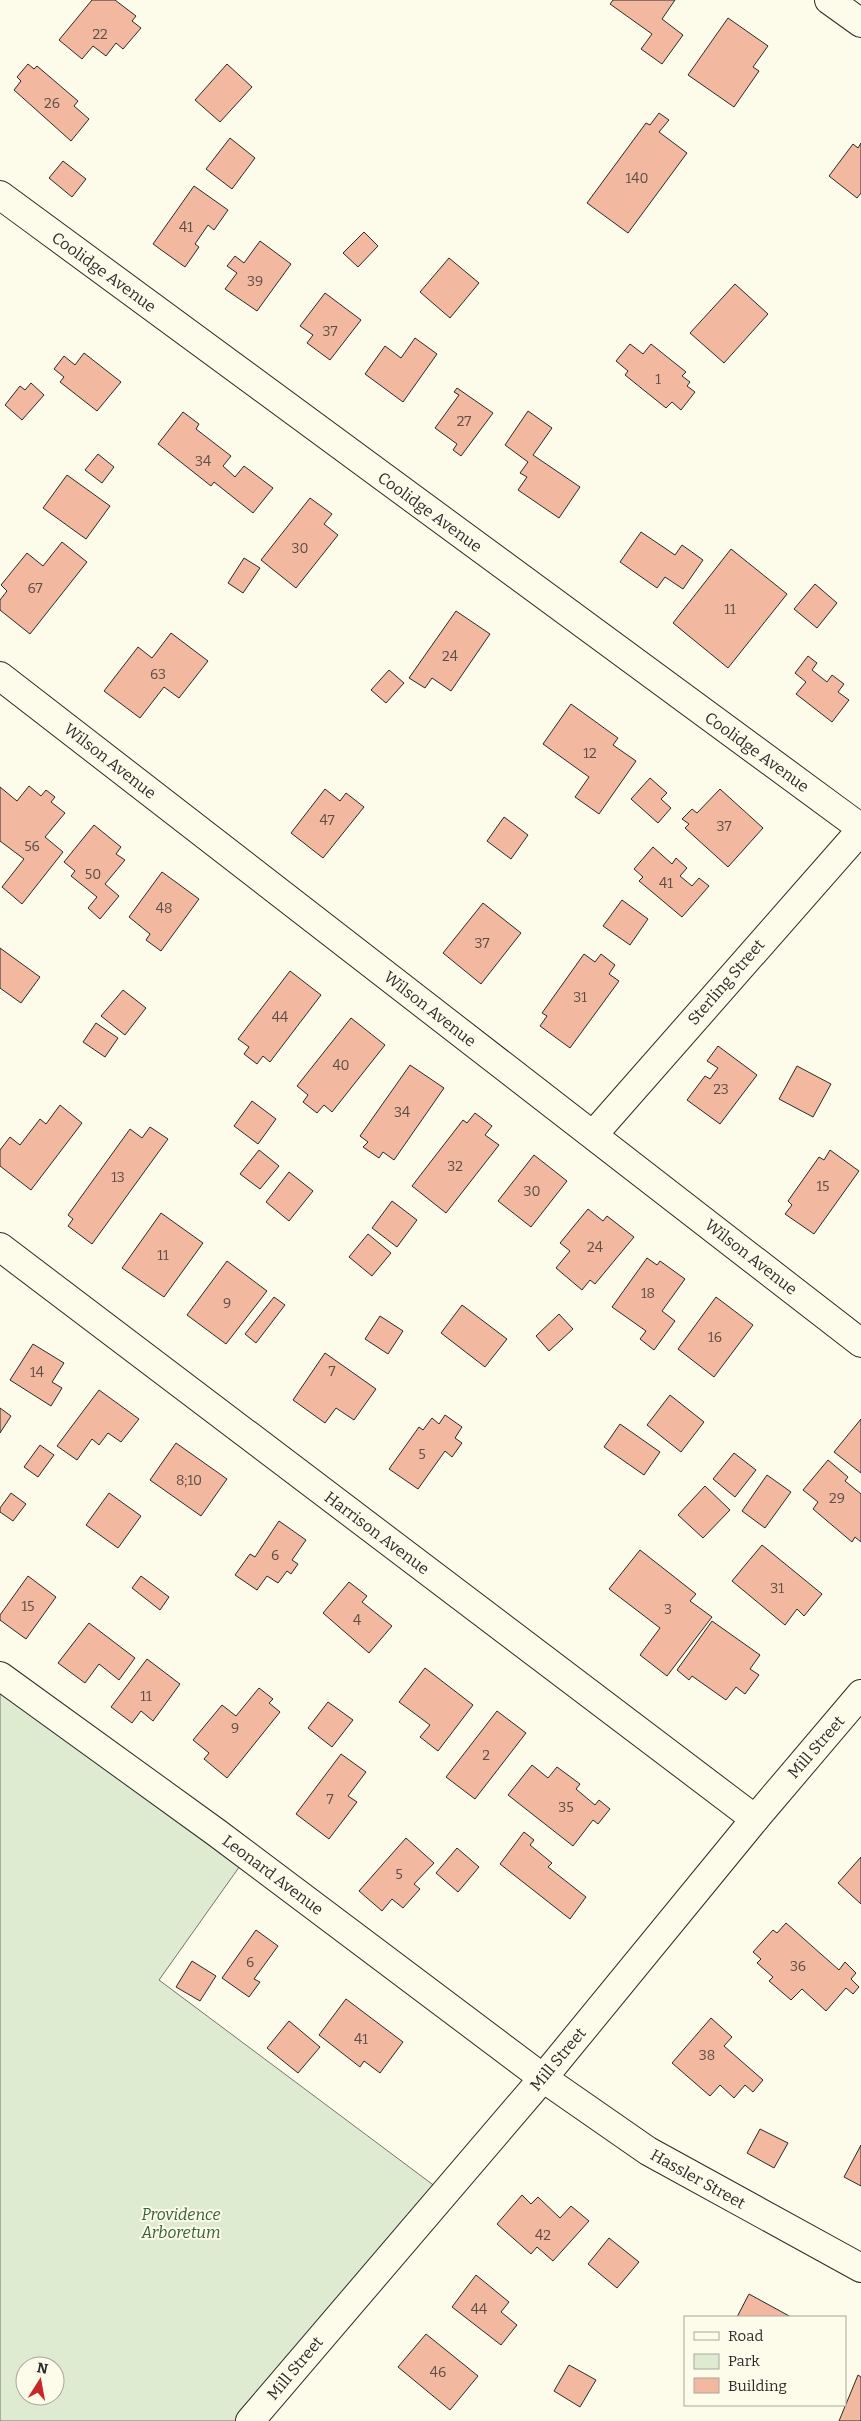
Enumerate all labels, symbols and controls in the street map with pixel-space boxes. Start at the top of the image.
house number: 22 [92,26,108,43]
house number: 26 [44,95,60,112]
house number: 140 [626,170,648,187]
house number: 41 [179,219,193,236]
street label: Coolidge Avenue [48,228,160,316]
house number: 39 [247,273,263,290]
house number: 37 [322,323,338,340]
house number: 1 [655,371,661,388]
house number: 27 [457,413,471,430]
house number: 34 [195,453,211,470]
street label: Coolidge Avenue [374,468,486,556]
house number: 30 [292,540,308,557]
house number: 67 [27,580,43,597]
house number: 11 [724,601,736,618]
house number: 24 [442,648,458,665]
house number: 63 [150,666,166,683]
street label: Coolidge Avenue [701,708,813,796]
street label: Wilson Avenue [60,719,160,803]
house number: 12 [583,745,597,762]
house number: 47 [319,812,335,829]
house number: 37 [716,818,732,835]
house number: 56 [24,838,40,855]
house number: 50 [85,866,101,883]
house number: 41 [659,875,673,892]
house number: 48 [156,900,172,917]
house number: 37 [474,935,490,952]
street label: Sterling Street [684,935,769,1029]
street label: Wilson Avenue [380,967,480,1051]
house number: 31 [573,989,587,1006]
house number: 44 [272,1009,288,1026]
house number: 40 [332,1057,350,1074]
house number: 23 [713,1081,729,1098]
house number: 34 [394,1104,410,1121]
house number: 32 [447,1158,463,1175]
house number: 13 [111,1169,125,1186]
house number: 15 [816,1178,830,1195]
house number: 30 [524,1183,540,1200]
street label: Wilson Avenue [701,1215,801,1299]
house number: 24 [587,1239,603,1256]
house number: 11 [157,1247,169,1264]
house number: 18 [641,1285,655,1302]
house number: 9 [223,1295,231,1312]
house number: 16 [708,1329,722,1346]
house number: 7 [328,1363,336,1380]
house number: 14 [30,1364,44,1381]
house number: 5 [418,1446,426,1463]
house number: 8;10 [176,1472,202,1489]
street label: Harrison Avenue [321,1487,433,1579]
house number: 29 [829,1490,845,1507]
house number: 6 [271,1547,279,1564]
house number: 31 [770,1580,784,1597]
house number: 15 [21,1598,35,1615]
house number: 3 [664,1601,672,1618]
house number: 4 [353,1612,361,1629]
house number: 11 [140,1688,152,1705]
street label: Mill Street [784,1712,848,1782]
house number: 9 [231,1720,239,1737]
house number: 2 [482,1747,490,1764]
house number: 7 [326,1791,334,1808]
house number: 35 [558,1799,574,1816]
street label: Leonard Avenue [219,1831,327,1919]
house number: 5 [395,1866,403,1883]
house number: 6 [246,1954,254,1971]
house number: 36 [790,1958,806,1975]
street label: Mill Street [526,2023,590,2094]
house number: 41 [354,2031,368,2048]
house number: 38 [699,2047,715,2064]
street label: Hassler Street [647,2145,749,2213]
park label: Providence Arboretum [140,2205,221,2242]
house number: 42 [535,2227,551,2244]
house number: 44 [471,2301,487,2318]
legend [684,2316,846,2406]
text: Road [728,2327,763,2345]
street label: Mill Street [263,2332,327,2403]
text: Park [728,2352,760,2370]
north arrow [15,2356,65,2406]
text: N [35,2359,49,2378]
house number: 46 [430,2364,446,2381]
text: Building [728,2377,787,2395]

